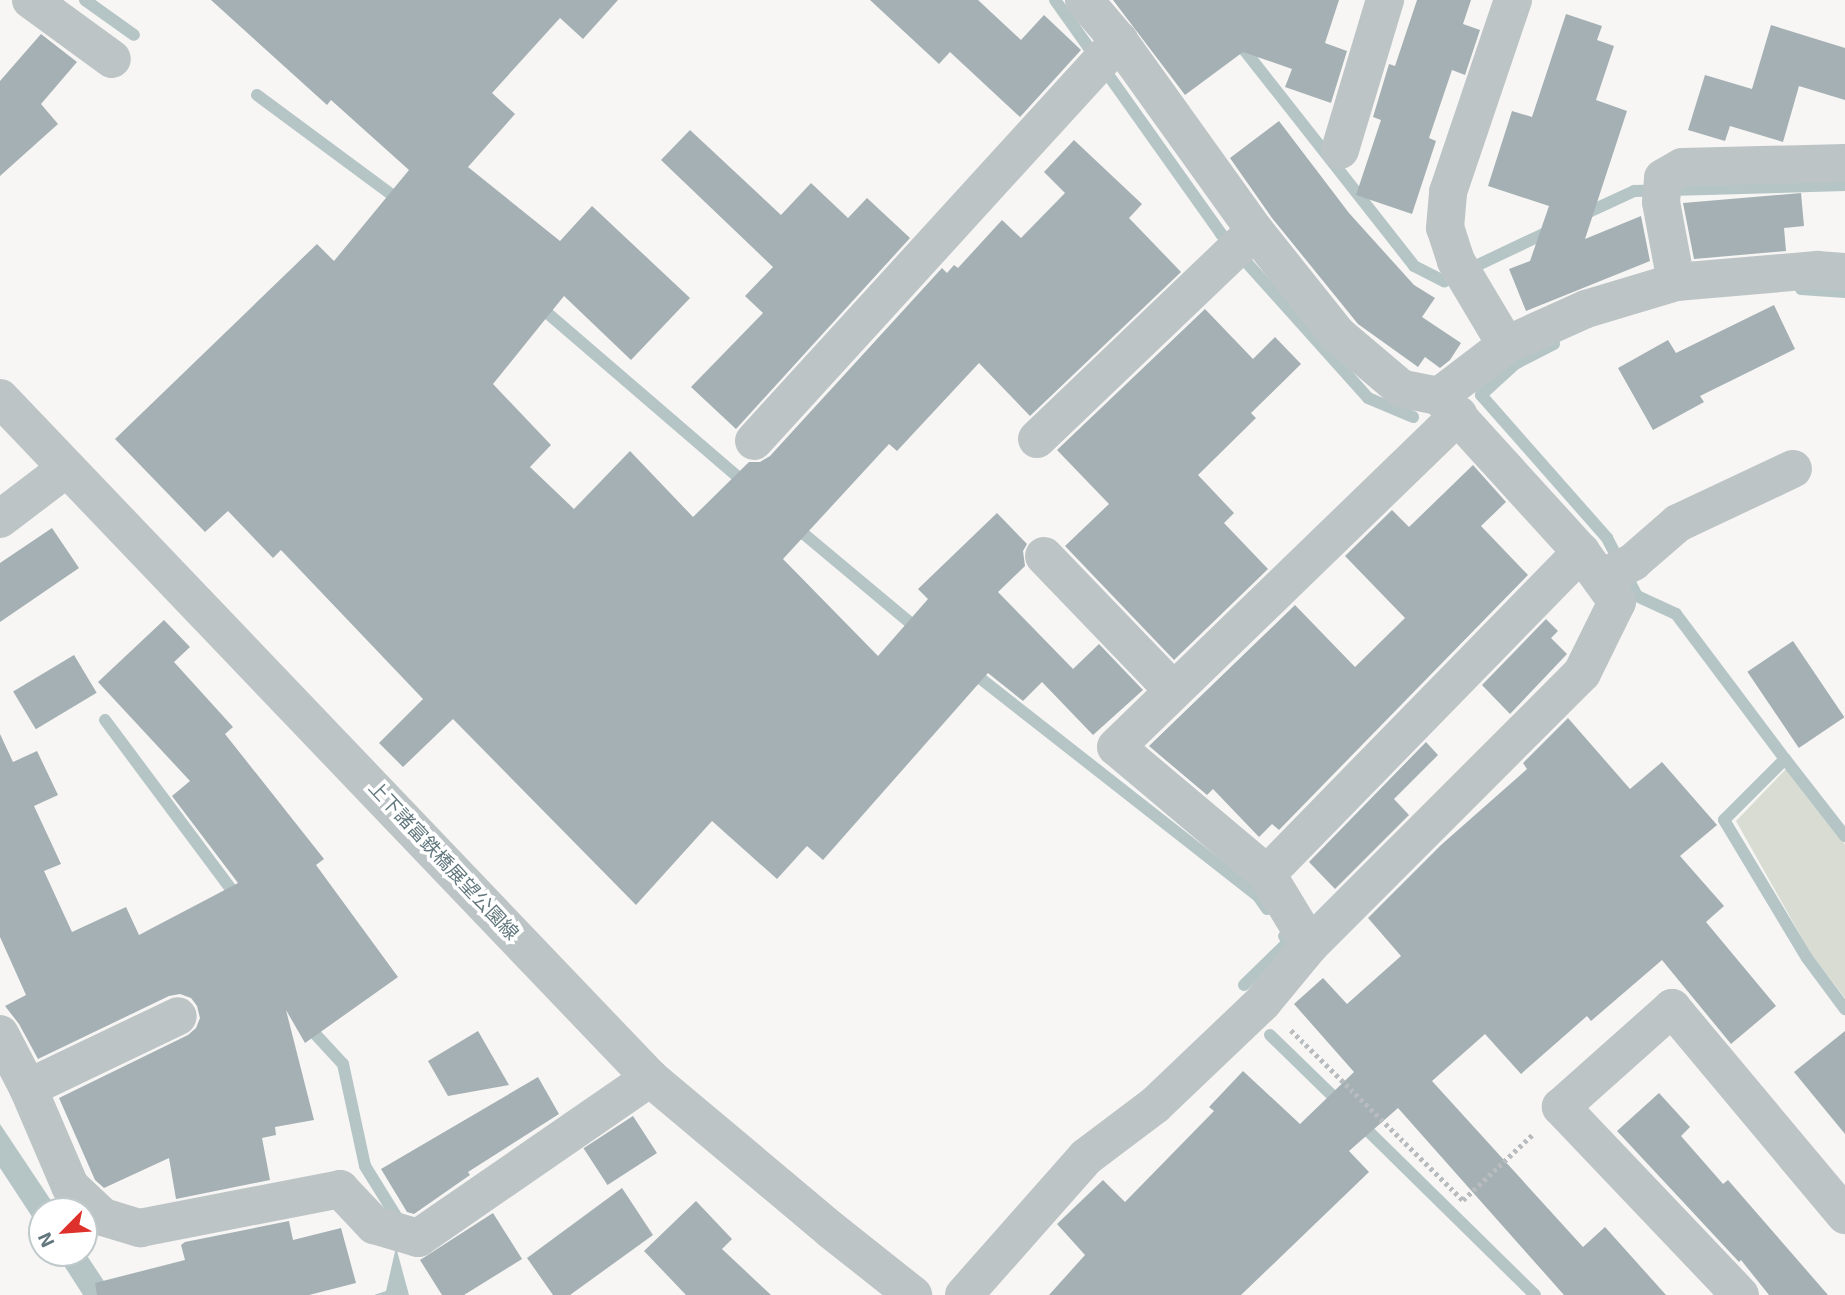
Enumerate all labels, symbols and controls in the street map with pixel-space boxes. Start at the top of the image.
street label: 上下諸富鉄橋展望公園線 [364,776,524,944]
north arrow [28,1197,98,1267]
text: N [32,1229,59,1251]

